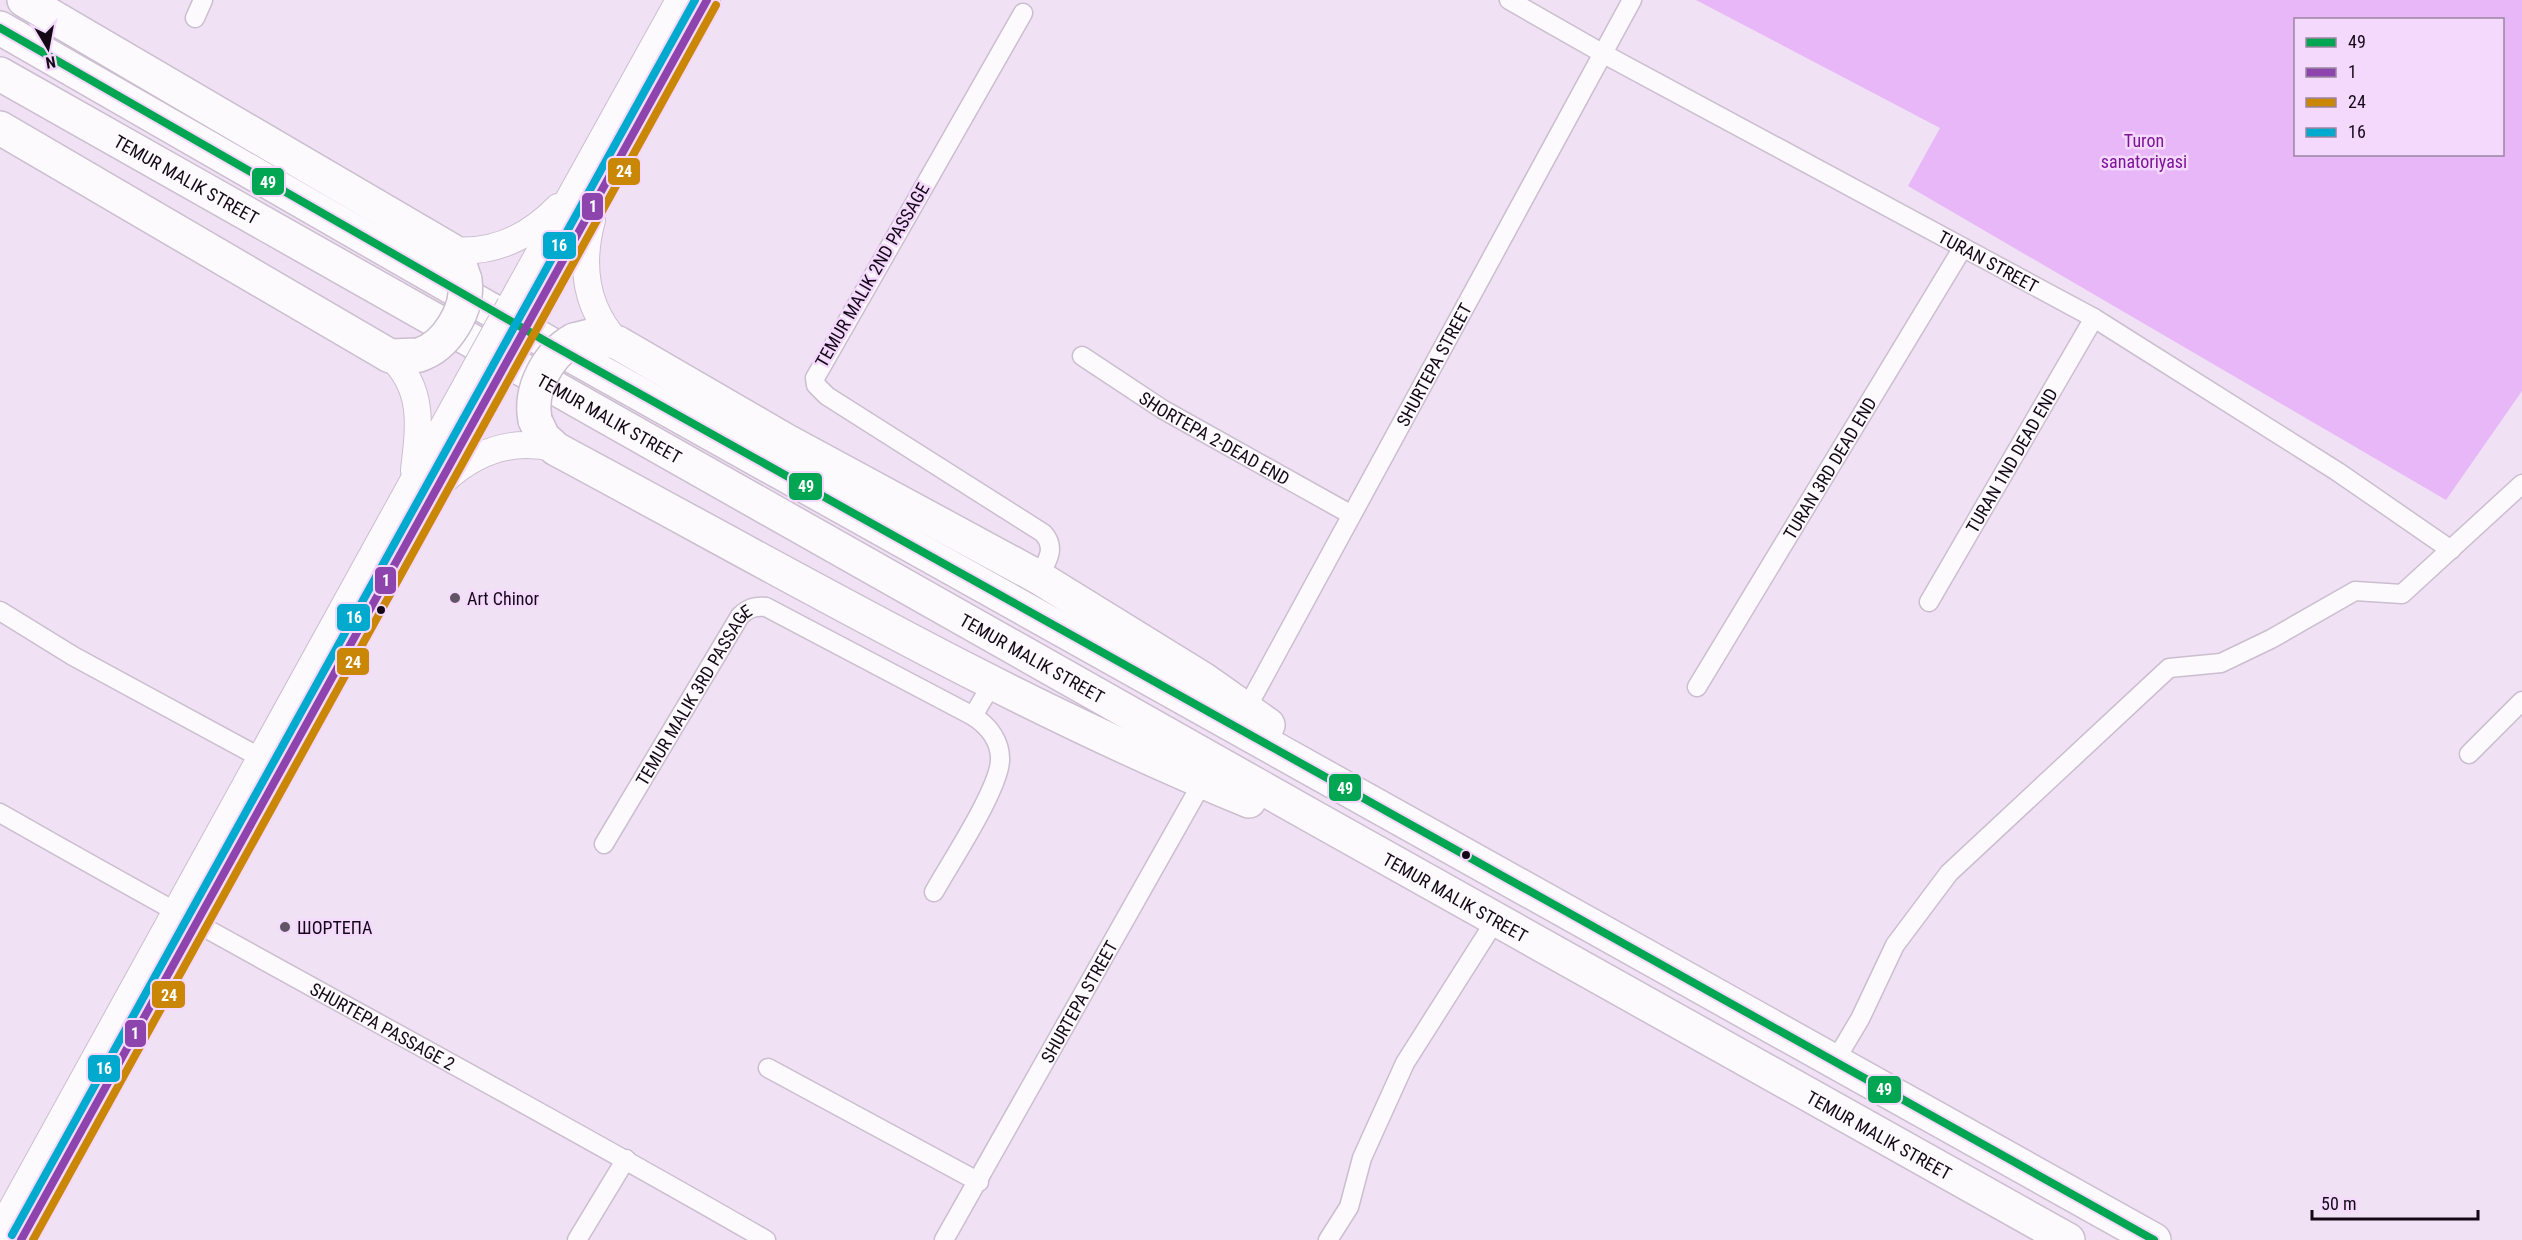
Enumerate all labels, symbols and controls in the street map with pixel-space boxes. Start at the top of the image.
north arrow [18,18,78,78]
legend [2294,18,2504,156]
text: 49 [2348,31,2366,52]
text: N [44,52,57,72]
text: 1 [2348,61,2357,82]
text: 24 [2348,91,2366,112]
text: 16 [2348,121,2366,142]
street label: TEMUR MALIK STREET [110,130,262,228]
park label: Turon sanatoriyasi [2101,130,2187,172]
line badge: 24 [607,157,641,186]
text: 24 [616,162,632,181]
line badge: 49 [251,167,285,196]
text: 49 [260,173,276,192]
street label: TEMUR MALIK 2ND PASSAGE [811,179,933,371]
line badge: 1 [581,192,604,221]
text: 1 [589,197,597,216]
street label: TURAN STREET [1935,226,2042,297]
line badge: 16 [542,231,577,260]
text: 16 [551,236,567,255]
street label: SHURTEPA STREET [1392,299,1476,430]
street label: TEMUR MALIK STREET [534,369,685,468]
street label: TURАN 1ND DEAD END [1961,384,2062,536]
street label: SHORTEPA 2-DEAD END [1136,387,1294,489]
street label: TURAN 3RD DEAD END [1779,393,1880,543]
line badge: 49 [788,472,823,501]
text: 49 [798,477,814,496]
line badge: 1 [374,566,397,595]
text: 1 [382,571,390,590]
place label: Art Chinor [467,588,540,609]
marker: Art Chinor [448,591,462,605]
street label: TEMUR MALIK 3RD PASSAGE [631,600,756,789]
line badge: 16 [336,603,371,632]
unlabelled marker [375,604,387,616]
text: 16 [346,608,362,627]
street label: TEMUR MALIK STREET [956,609,1108,707]
line badge: 24 [336,647,370,676]
text: 24 [345,653,361,672]
line badge: 49 [1328,773,1362,802]
text: 49 [1337,779,1353,798]
street label: TEMUR MALIK STREET [1379,848,1531,946]
unlabelled marker [1460,849,1472,861]
place label: ШОРТЕПА [297,917,373,938]
marker: ШОРТЕПА [278,920,292,934]
street label: SHURTEPA STREET [1036,937,1122,1066]
street label: SHURTEPA PASSAGE 2 [307,978,459,1074]
line badge: 24 [151,980,186,1009]
text: 24 [161,986,177,1005]
line badge: 1 [124,1019,147,1048]
text: 1 [131,1024,139,1043]
line badge: 16 [87,1054,121,1083]
text: 16 [96,1059,112,1078]
line badge: 49 [1867,1075,1902,1104]
text: 49 [1876,1080,1892,1099]
street label: TEMUR MALIK STREET [1803,1086,1955,1184]
scale bar [2312,1183,2478,1221]
text: 50 m [2321,1193,2356,1214]

